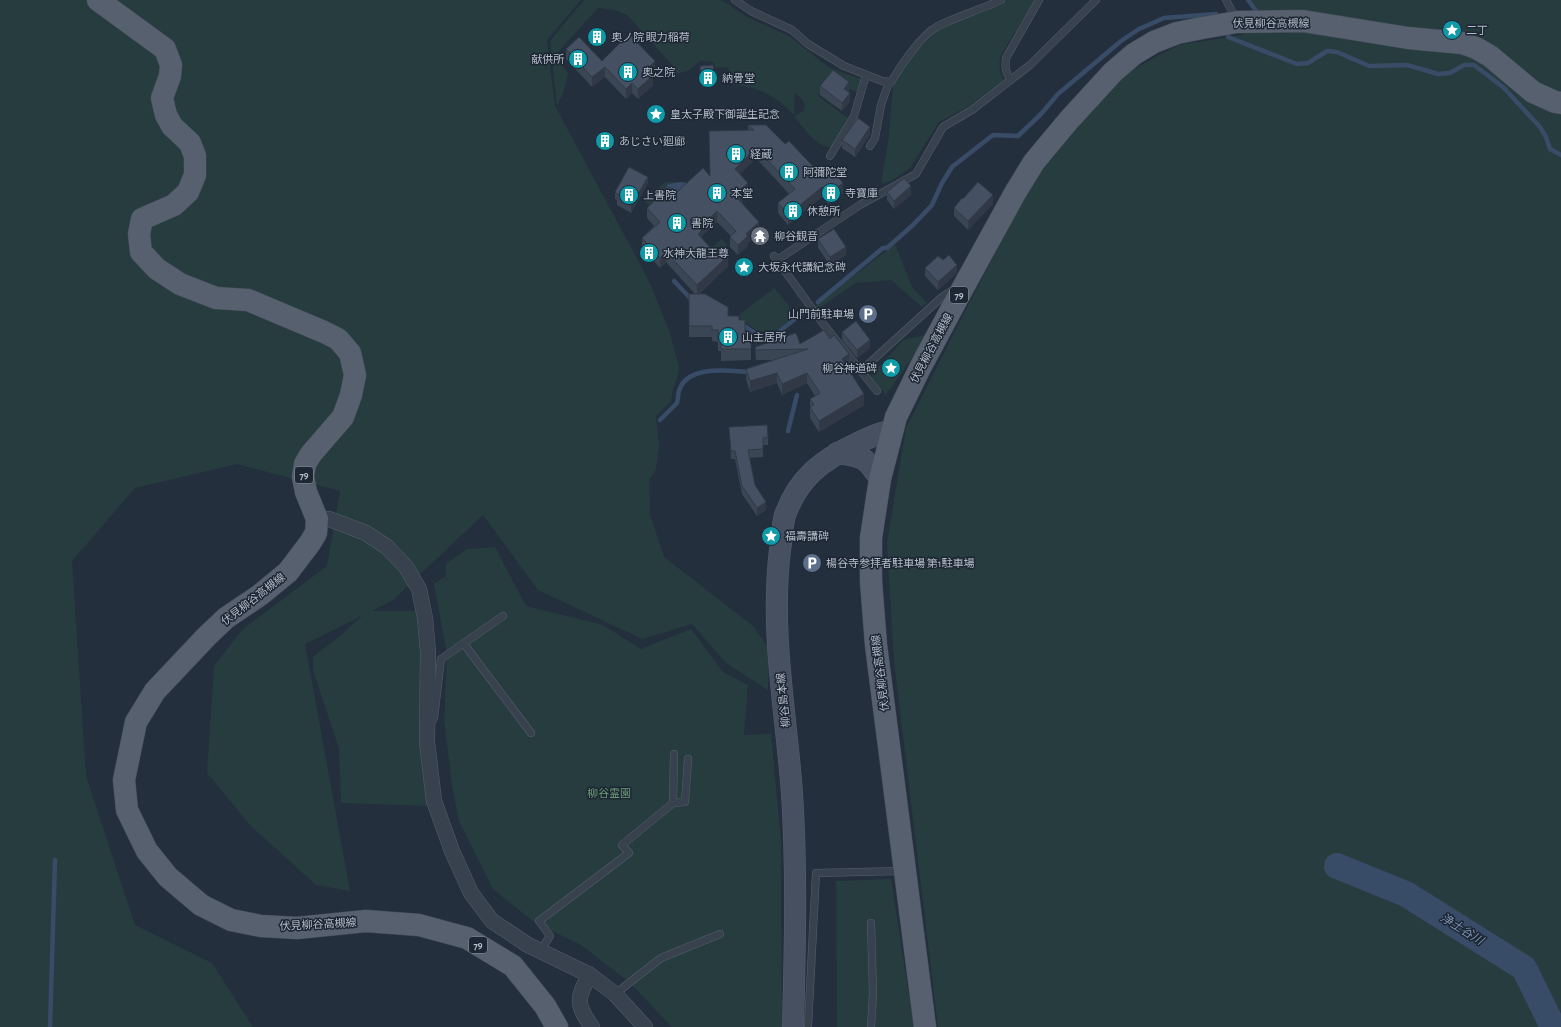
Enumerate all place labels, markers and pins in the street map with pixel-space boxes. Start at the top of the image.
place icon: 二丁 [1441,19,1463,41]
place label: 二丁 [1466,25,1488,36]
building icon: 奥ノ院 眼力稲荷 [586,26,608,48]
place label: 奥ノ院 眼力稲荷 [611,31,690,43]
building icon: 献供所 [567,48,589,70]
place label: 献供所 [531,53,565,65]
building icon: 奥之院 [617,61,639,83]
place label: 奥之院 [642,66,675,78]
building icon: 納骨堂 [697,67,719,89]
place label: 納骨堂 [722,73,755,84]
place icon: 皇太子殿下御誕生記念 [645,103,667,125]
place label: 皇太子殿下御誕生記念 [670,108,780,120]
building icon: あじさい廻廊 [594,130,616,152]
place label: あじさい廻廊 [619,135,685,147]
building icon: 経蔵 [725,143,747,165]
place label: 経蔵 [750,148,772,160]
building icon: 阿彌陀堂 [778,161,800,183]
place label: 阿彌陀堂 [803,166,847,178]
building icon: 本堂 [706,182,728,204]
building icon: 寺寶庫 [820,182,842,204]
building icon: 上書院 [618,184,640,206]
place label: 本堂 [731,188,753,199]
place label: 寺寶庫 [845,188,878,199]
place label: 上書院 [643,189,676,201]
building icon: 休憩所 [782,200,804,222]
place label: 休憩所 [807,205,841,217]
building icon: 書院 [666,212,688,234]
place label: 書院 [691,217,713,229]
temple icon: 柳谷観音 [749,225,771,247]
place label: 柳谷観音 [774,230,818,242]
building icon: 水神大龍王尊 [638,242,660,264]
place label: 水神大龍王尊 [663,247,729,259]
place icon: 大坂永代講紀念碑 [733,256,755,278]
place label: 大坂永代講紀念碑 [758,261,846,273]
parking icon: 山門前駐車場 [857,303,879,325]
place label: 山門前駐車場 [788,308,854,320]
building icon: 山主居所 [717,326,739,348]
place label: 山主居所 [742,331,787,343]
place icon: 柳谷神道碑 [880,357,902,379]
place label: 柳谷神道碑 [822,362,877,374]
place icon: 福壽講碑 [760,525,782,547]
place label: 福壽講碑 [785,530,829,542]
parking icon: 楊谷寺参拝者駐車場 第1駐車場 [801,552,823,574]
place label: 楊谷寺参拝者駐車場 第1駐車場 [826,557,975,569]

